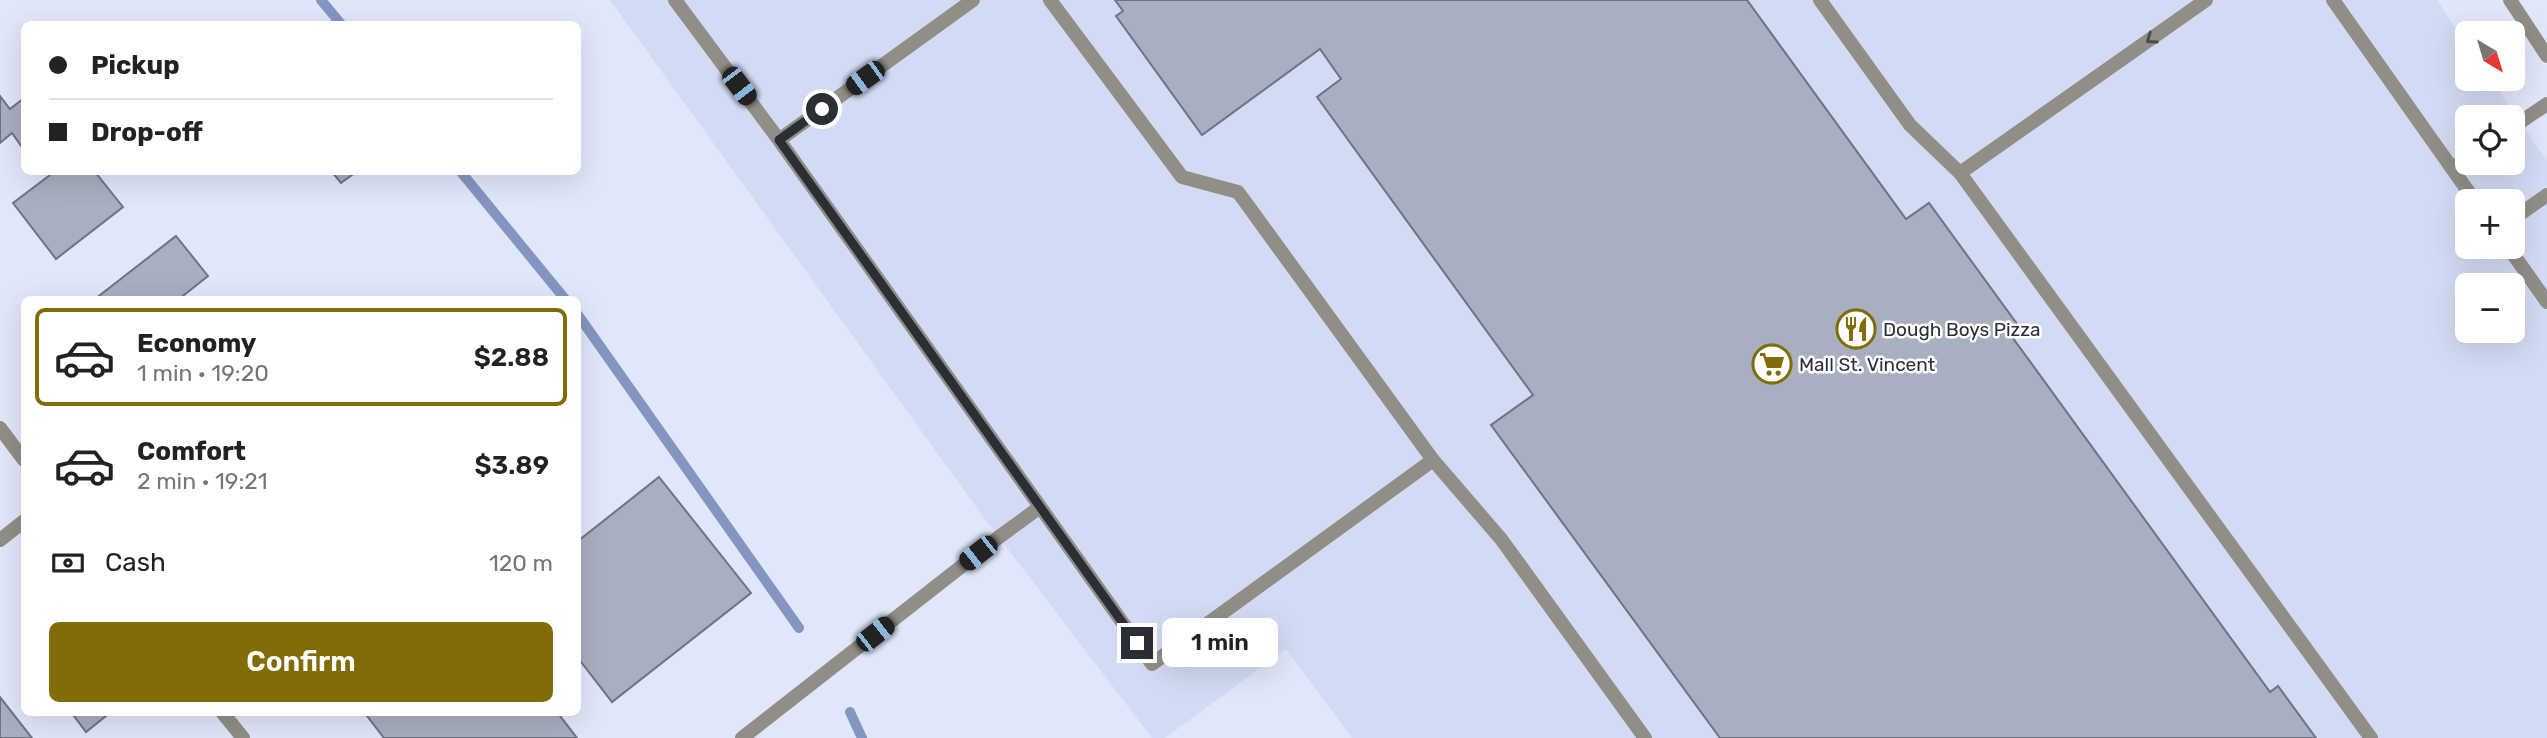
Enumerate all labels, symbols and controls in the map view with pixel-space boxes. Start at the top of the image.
north arrow [2455,21,2525,91]
map controls [2455,21,2525,343]
one-way arrow [2146,31,2159,43]
text: Pickup [91,50,180,81]
car [842,57,889,99]
car [718,63,761,109]
route start [806,93,838,125]
button: locate [2455,105,2525,175]
text: Drop-off [91,117,203,148]
button: + [2455,189,2525,259]
button: − [2455,273,2525,343]
restaurant icon: Dough Boys Pizza [1835,308,1877,350]
place label: Dough Boys Pizza [1883,318,2040,341]
icon: car [53,326,116,389]
text: Economy [137,328,256,359]
text: $2.88 [474,342,549,373]
supermarket icon: Mall St. Vincent [1751,343,1793,385]
place label: Mall St. Vincent [1799,353,1936,376]
text: 1 min · 19:20 [137,359,269,387]
icon: car [53,434,116,497]
text: Comfort [137,436,246,467]
text: $3.89 [475,450,549,481]
text: 2 min · 19:21 [137,467,268,495]
car [955,532,1002,574]
icon: cash [49,544,87,582]
text: Cash [105,547,166,578]
text: 120 m [489,549,553,577]
car [852,613,899,655]
callout: 1 min [1162,618,1277,668]
button: Confirm [49,622,553,702]
route end [1121,627,1153,659]
text: 1 min [1191,628,1249,656]

